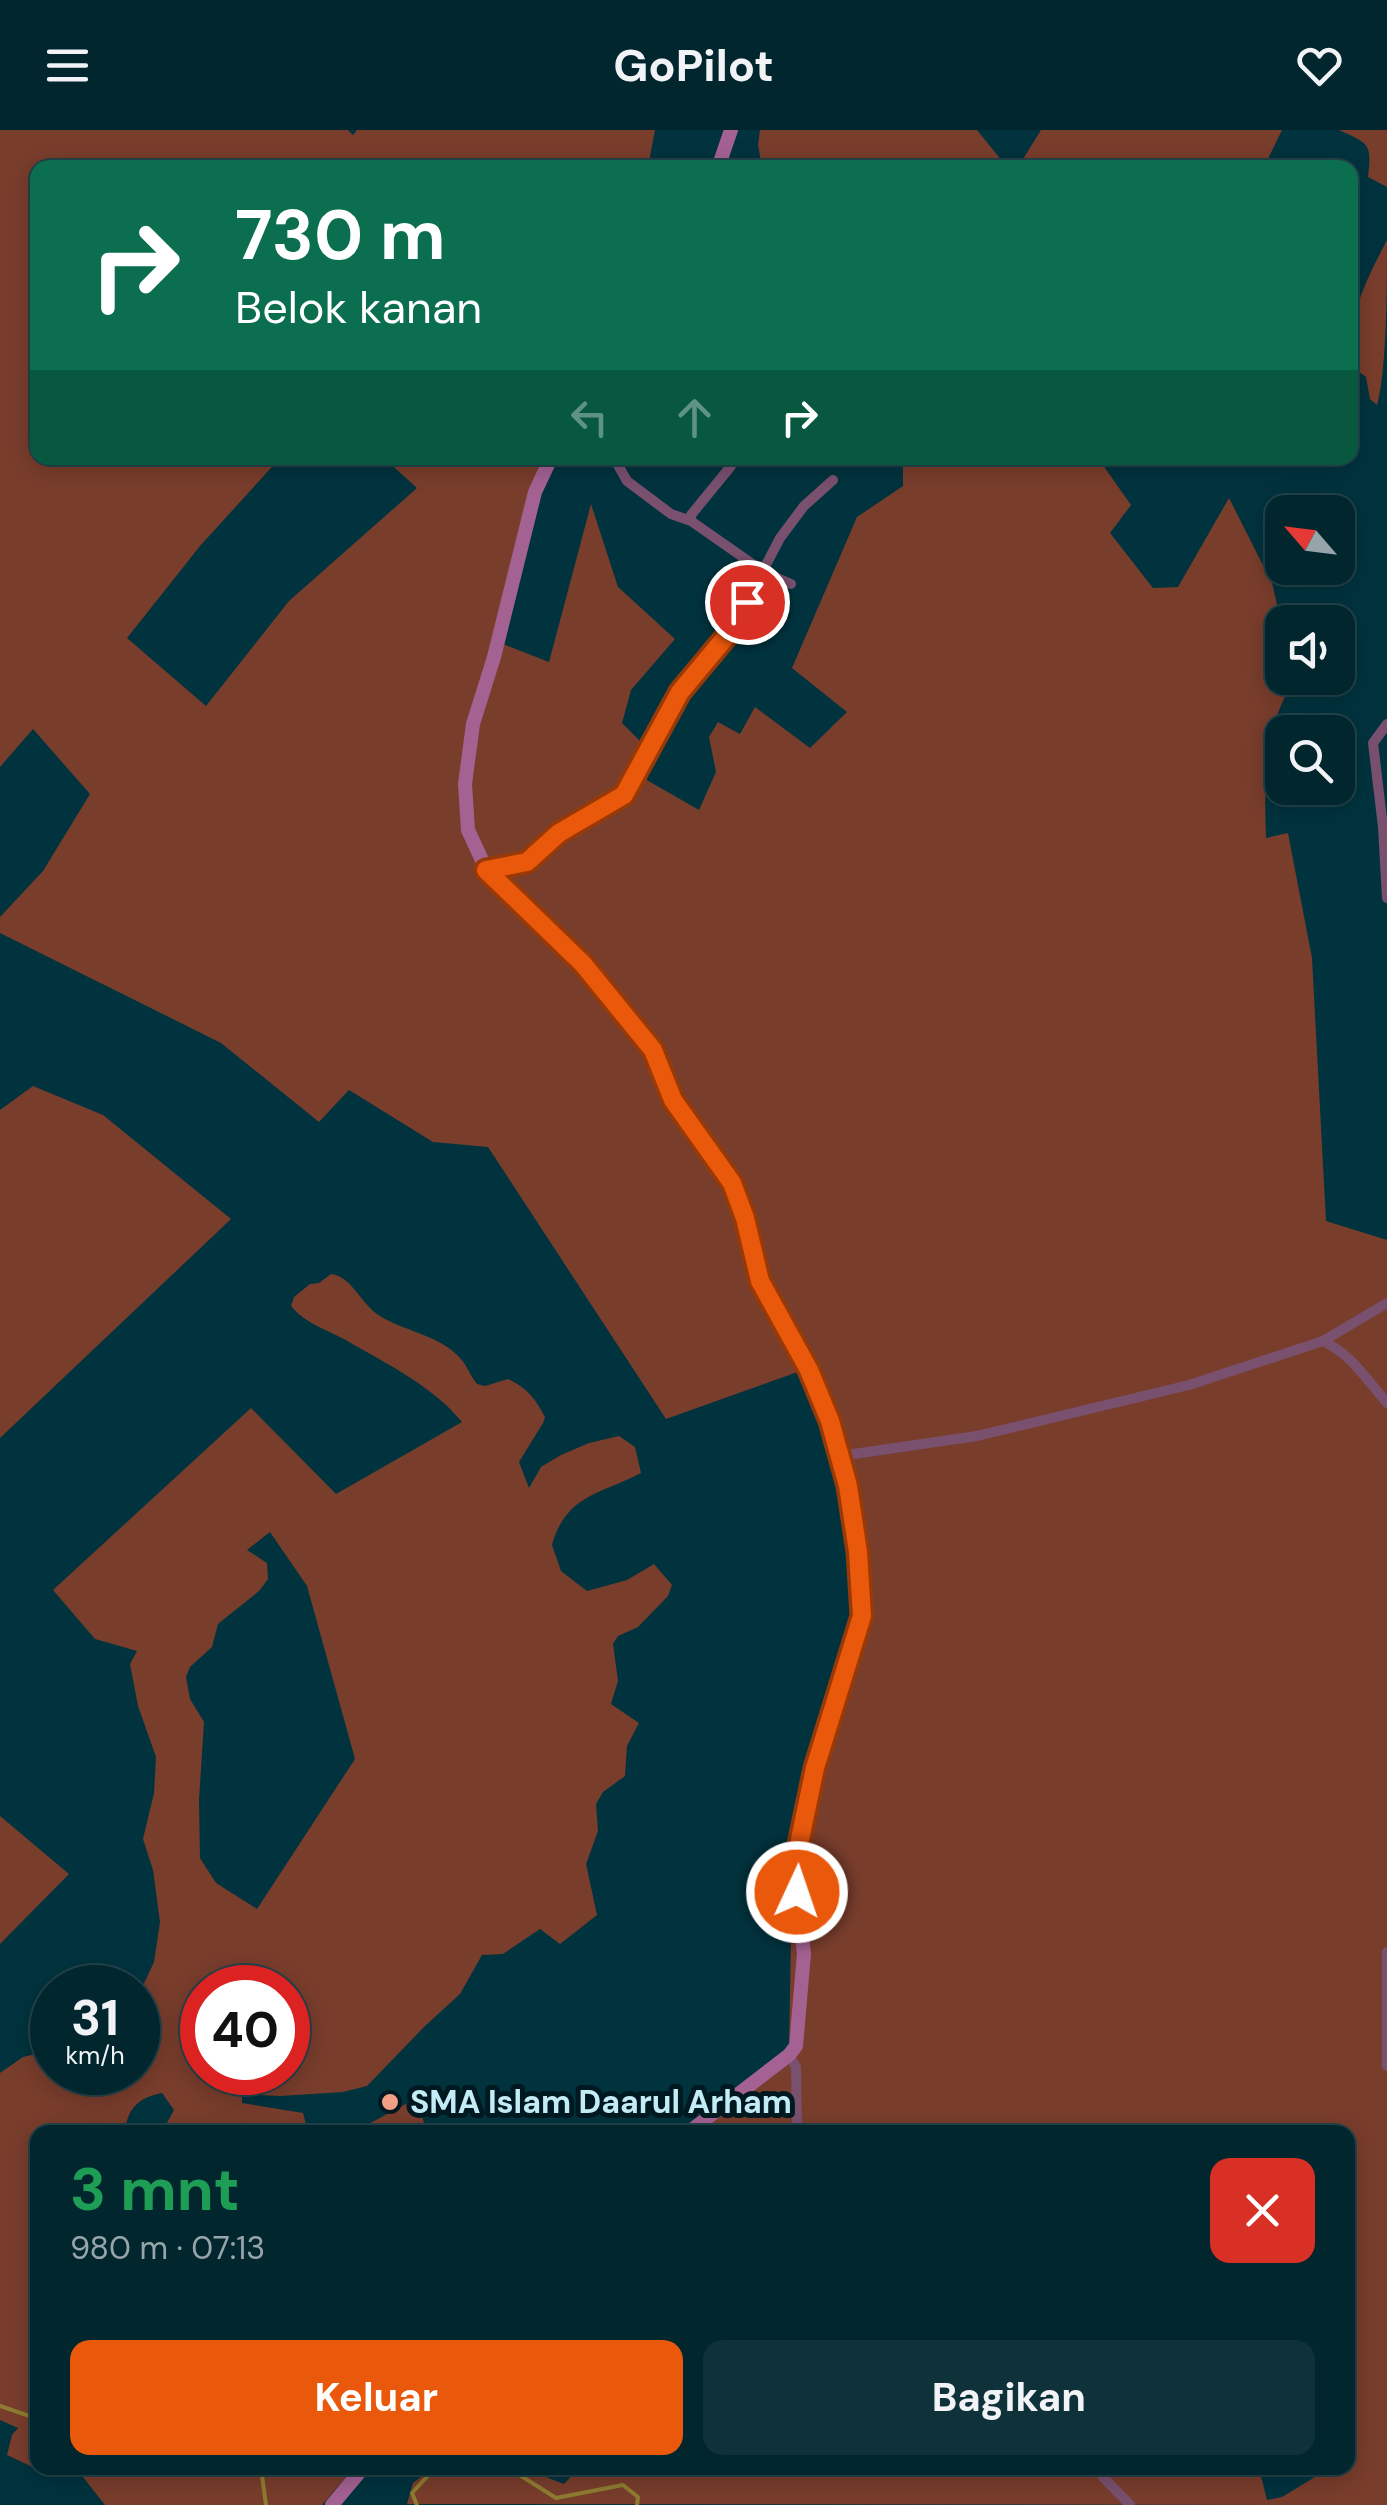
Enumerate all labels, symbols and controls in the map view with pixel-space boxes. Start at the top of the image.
text: GoPilot [613,36,774,95]
icon: menu [40,38,95,93]
icon: heart [1292,38,1347,93]
text: 730 m [235,190,446,281]
icon: right [70,200,200,330]
text: Belok kanan [235,278,482,337]
icon: left [562,390,617,445]
icon: ahead [667,390,722,445]
icon: right [772,390,827,445]
north arrow [1265,495,1355,585]
map controls [1265,495,1355,805]
pin [705,560,790,645]
icon: arrive [720,575,775,630]
button: sound [1265,605,1355,695]
button: search [1265,715,1355,805]
position arrow [745,1840,849,1944]
speed limit sign: 40 [180,1965,310,2095]
text: 31 [71,1985,119,2051]
text: km/h [65,2039,125,2072]
place label: SMA Islam Daarul Arham [410,2081,792,2123]
marker: SMA Islam Daarul Arham [379,2091,401,2113]
text: 3 mnt [70,2150,240,2229]
button: close [1210,2158,1315,2263]
text: 980 m · 07:13 [70,2227,265,2269]
button: Keluar [70,2340,683,2455]
button: Bagikan [703,2340,1315,2455]

